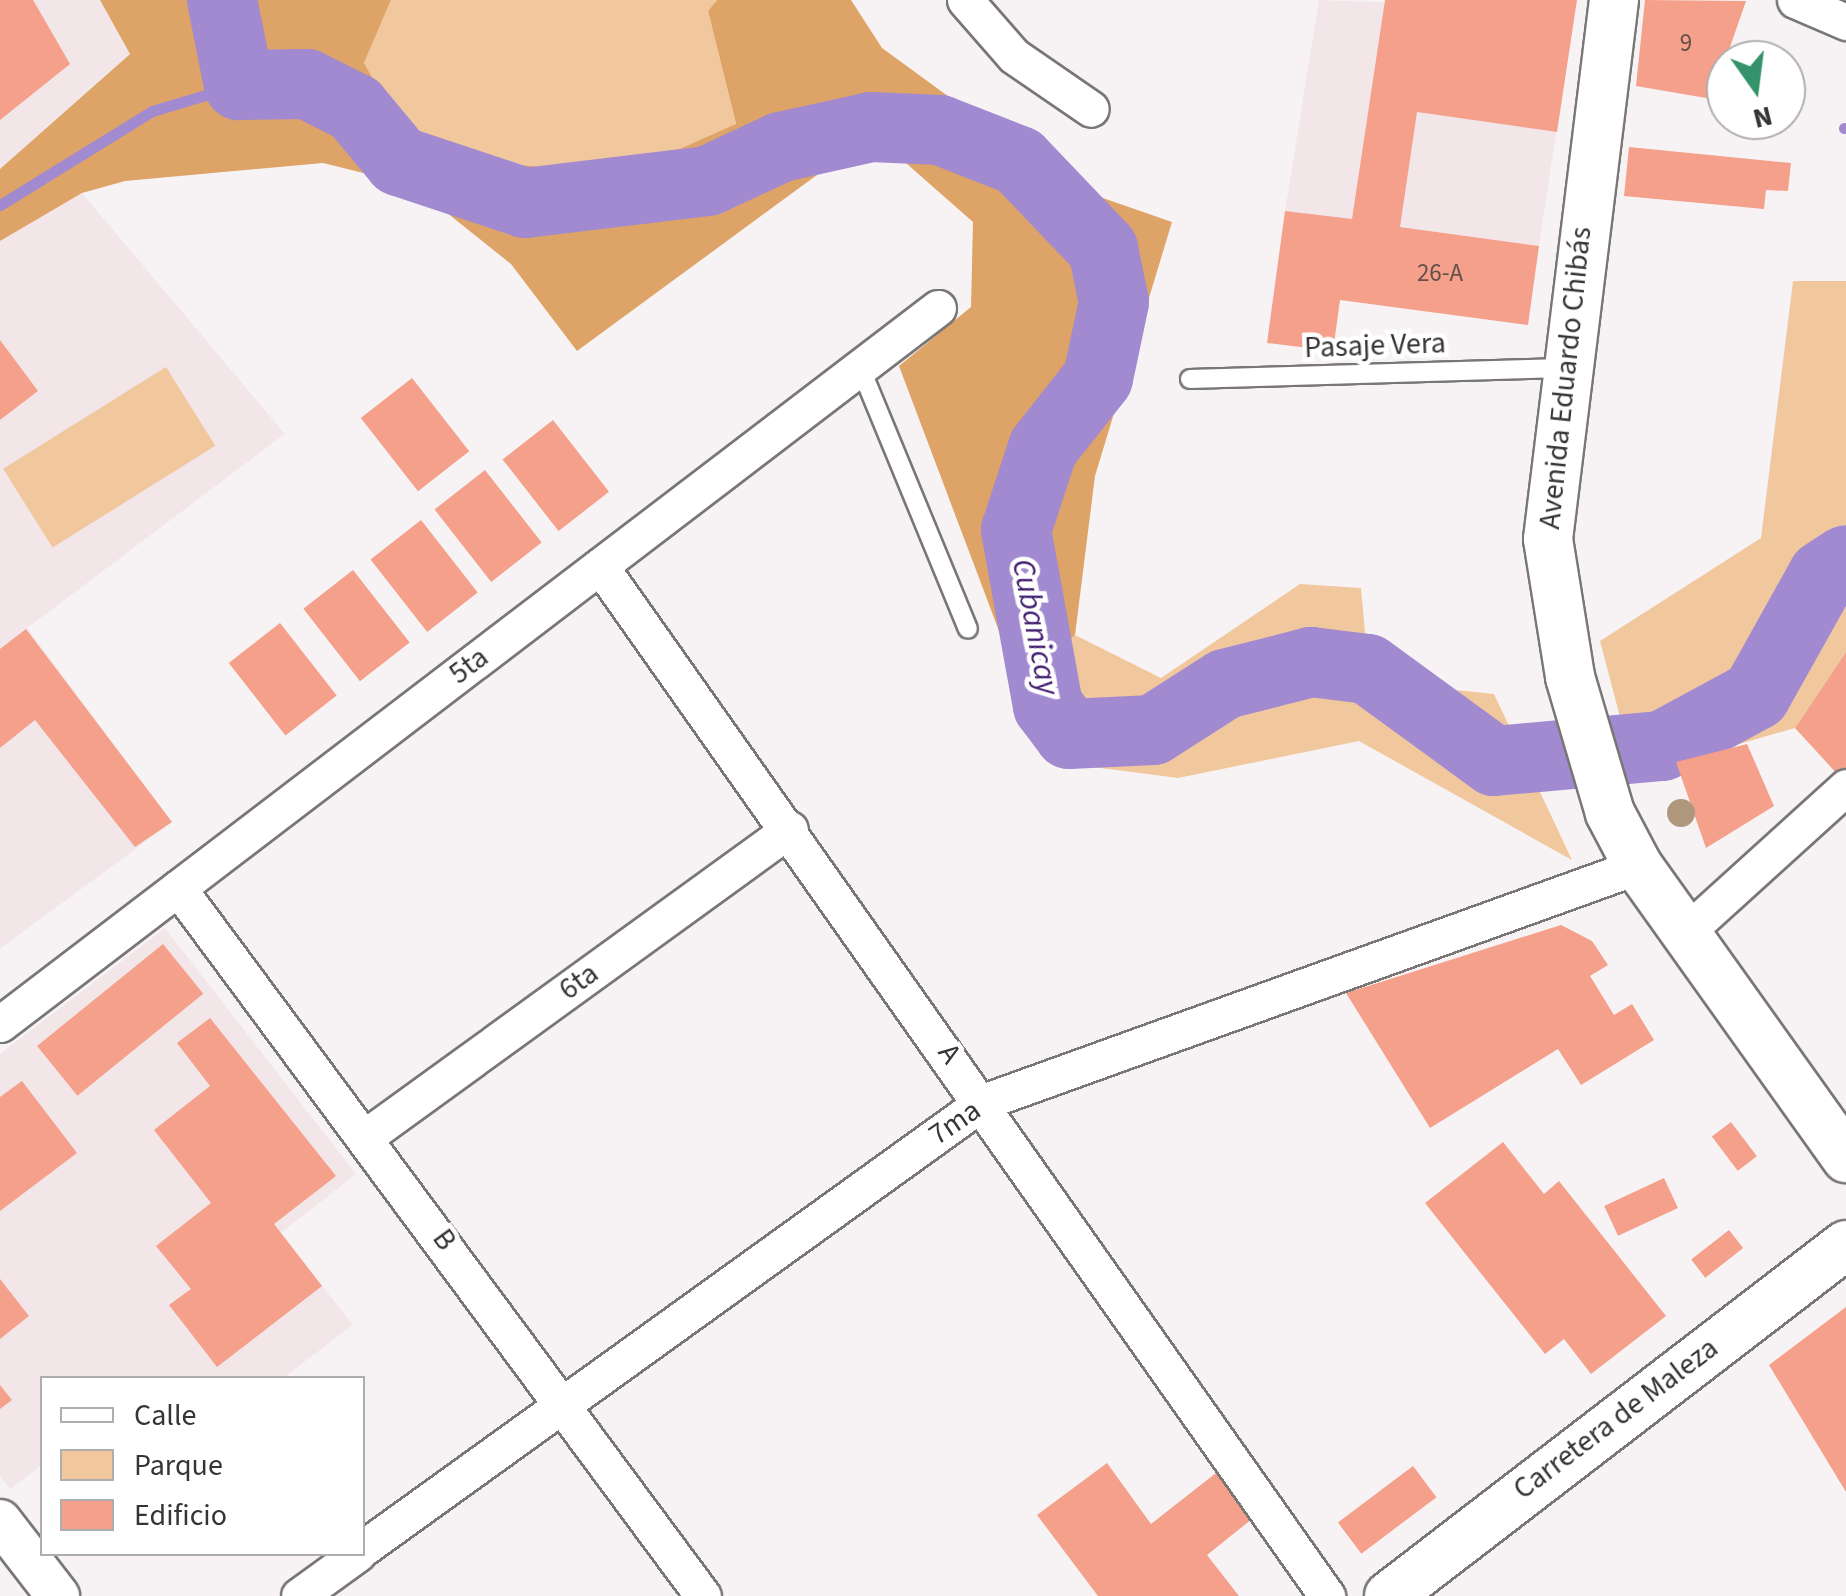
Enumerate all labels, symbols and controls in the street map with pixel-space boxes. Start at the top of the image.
house number: 9 [1680,28,1692,58]
north arrow [1706,40,1806,140]
text: N [1749,96,1777,139]
street label: Avenida Eduardo Chibás [1532,225,1600,531]
house number: 26-A [1417,258,1463,288]
street label: Pasaje Vera [1304,326,1446,366]
water label: Cubanicay [1003,556,1067,698]
street label: 5ta [442,640,496,692]
street label: 6ta [552,956,606,1008]
street label: A [930,1037,968,1071]
street label: 7ma [922,1093,988,1153]
street label: B [424,1222,464,1258]
street label: Carretera de Maleza [1507,1330,1725,1508]
legend [40,1376,365,1556]
text: Calle [134,1394,196,1437]
text: Parque [134,1444,223,1487]
text: Edificio [134,1494,227,1537]

